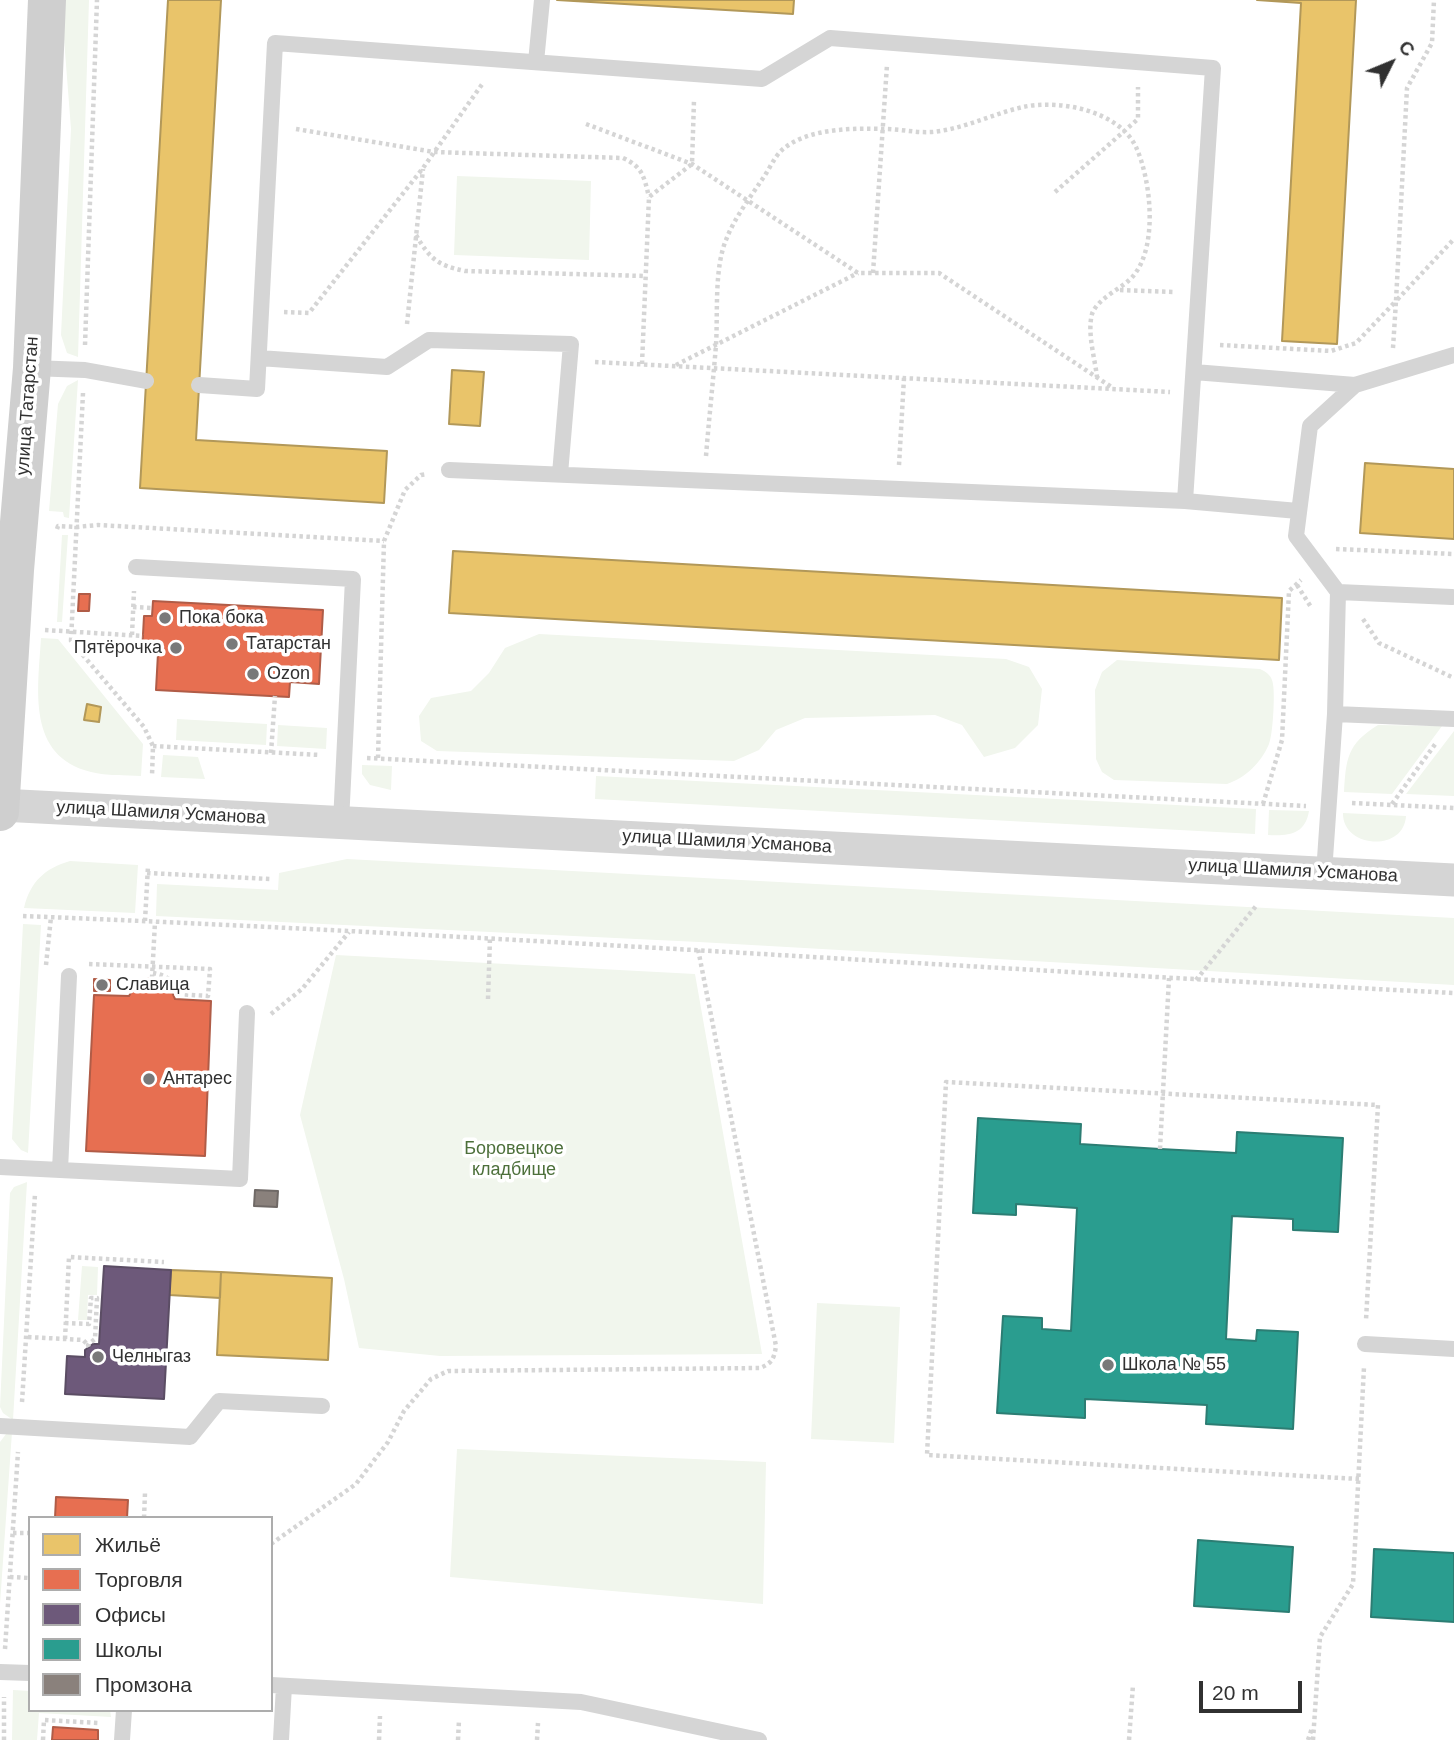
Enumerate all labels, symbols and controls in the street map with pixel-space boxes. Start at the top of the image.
north arrow [1356,28,1426,98]
text: С [1394,36,1419,61]
street label: улица Татарстан [12,336,44,476]
place label: Пока бока [179,607,264,629]
marker: Пока бока [157,610,173,626]
place label: Татарстан [246,633,331,655]
marker: Татарстан [224,636,240,652]
place label: Пятёрочка [74,637,162,659]
marker: Пятёрочка [168,640,184,656]
place label: Ozon [267,663,310,685]
marker: Ozon [245,666,261,682]
street label: улица Шамиля Усманова [56,797,266,829]
street label: улица Шамиля Усманова [622,826,832,858]
street label: улица Шамиля Усманова [1188,855,1398,887]
place label: Славица [116,974,189,996]
marker: Славица [94,977,110,993]
place label: Антарес [163,1068,232,1090]
marker: Антарес [141,1071,157,1087]
park label: Боровецкое кладбище [464,1138,564,1180]
place label: Челныгаз [112,1346,191,1368]
marker: Челныгаз [90,1349,106,1365]
place label: Школа № 55 [1122,1354,1226,1376]
marker: Школа № 55 [1100,1357,1116,1373]
legend [28,1516,273,1712]
text: Жильё [95,1533,161,1556]
text: Торговля [95,1568,183,1591]
text: Офисы [95,1603,166,1626]
text: Школы [95,1638,162,1661]
scale bar [1202,1666,1305,1710]
text: Промзона [95,1673,192,1696]
text: 20 m [1212,1681,1259,1704]

